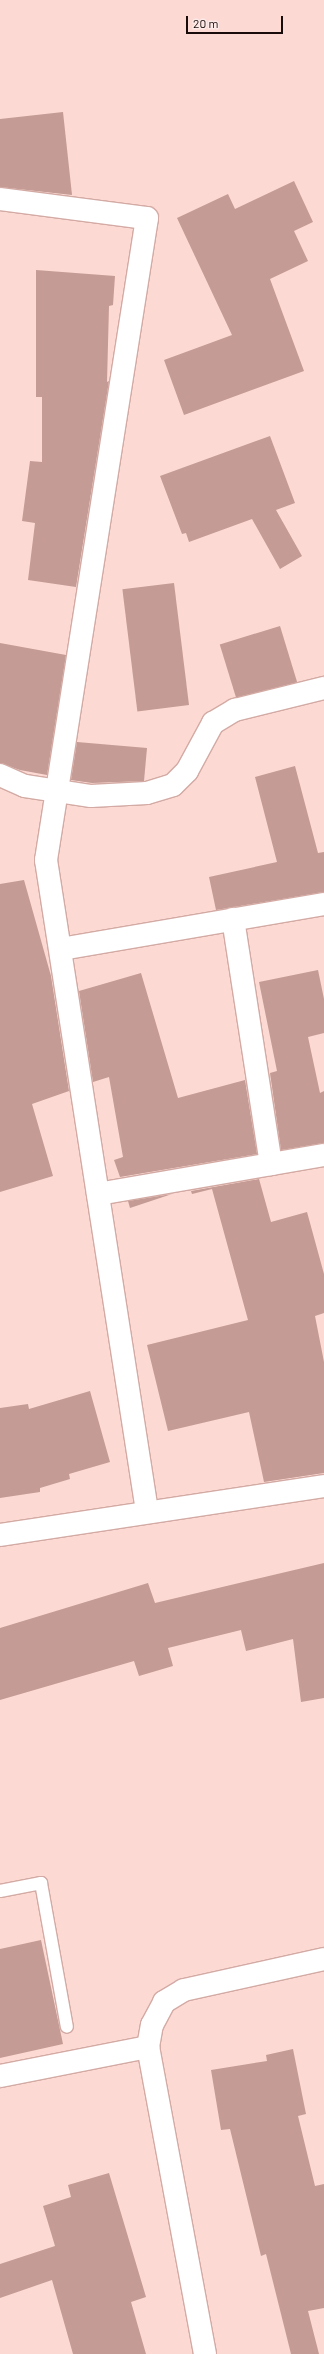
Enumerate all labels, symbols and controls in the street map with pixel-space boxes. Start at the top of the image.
scale bar [188,8,285,34]
text: 20 m [193,16,219,30]

